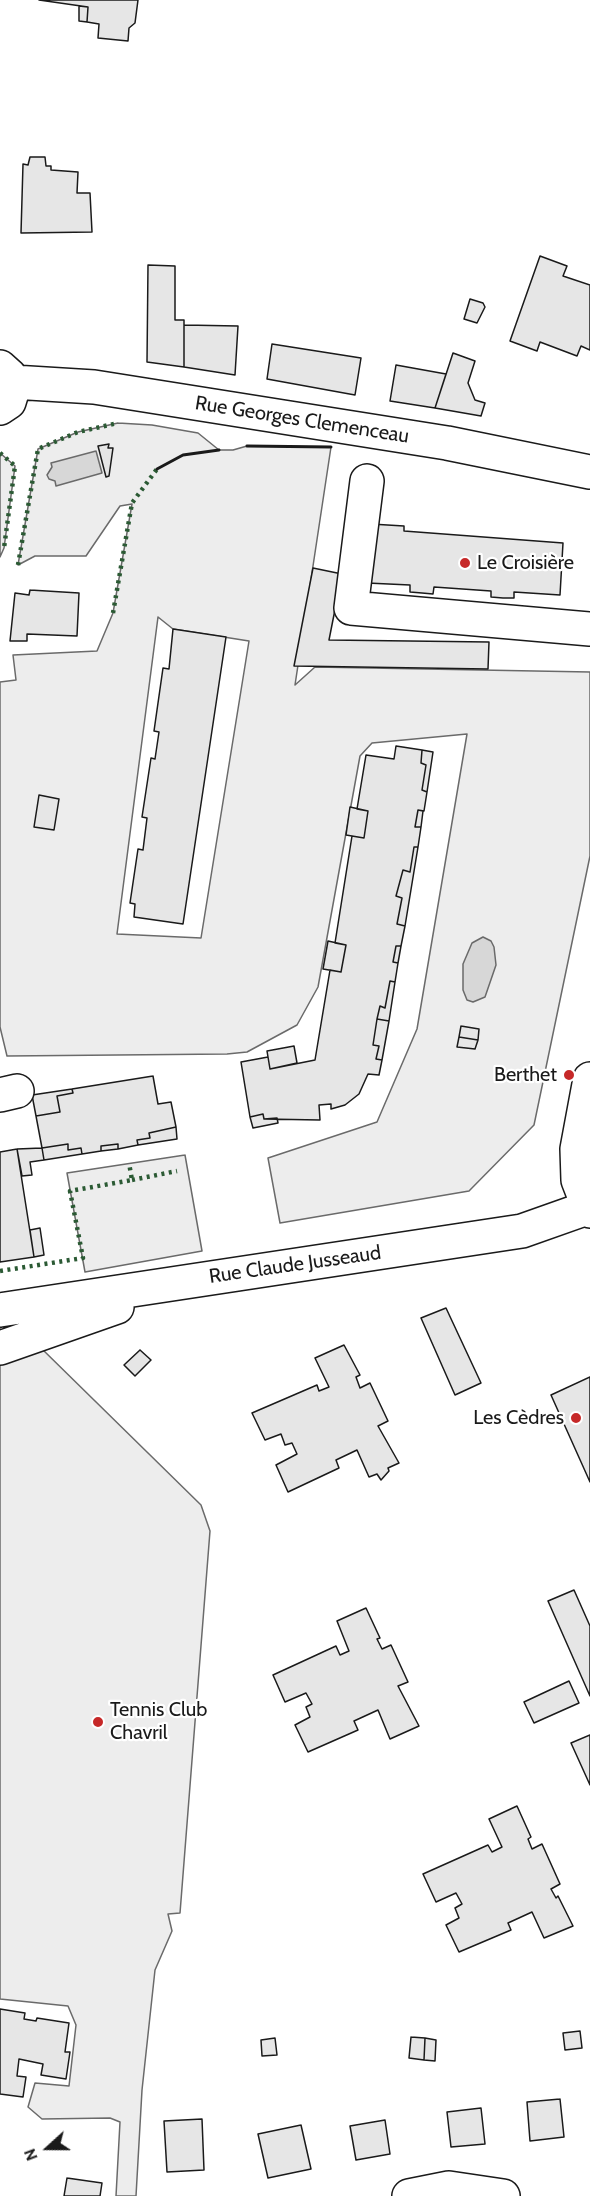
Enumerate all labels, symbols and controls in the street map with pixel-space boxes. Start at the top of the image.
street label: Rue Georges Clemenceau [193,391,411,449]
place label: Le Croisière [477,551,574,575]
marker: Le Croisière [458,556,472,570]
place label: Berthet [494,1063,557,1087]
marker: Berthet [562,1068,576,1082]
street label: Rue Claude Jusseaud [208,1241,382,1289]
place label: Les Cèdres [473,1406,564,1430]
marker: Les Cèdres [569,1411,583,1425]
place label: Tennis Club Chavril [110,1698,207,1745]
marker: Tennis Club Chavril [91,1715,105,1729]
north arrow [18,2118,78,2178]
text: N [20,2146,42,2163]

